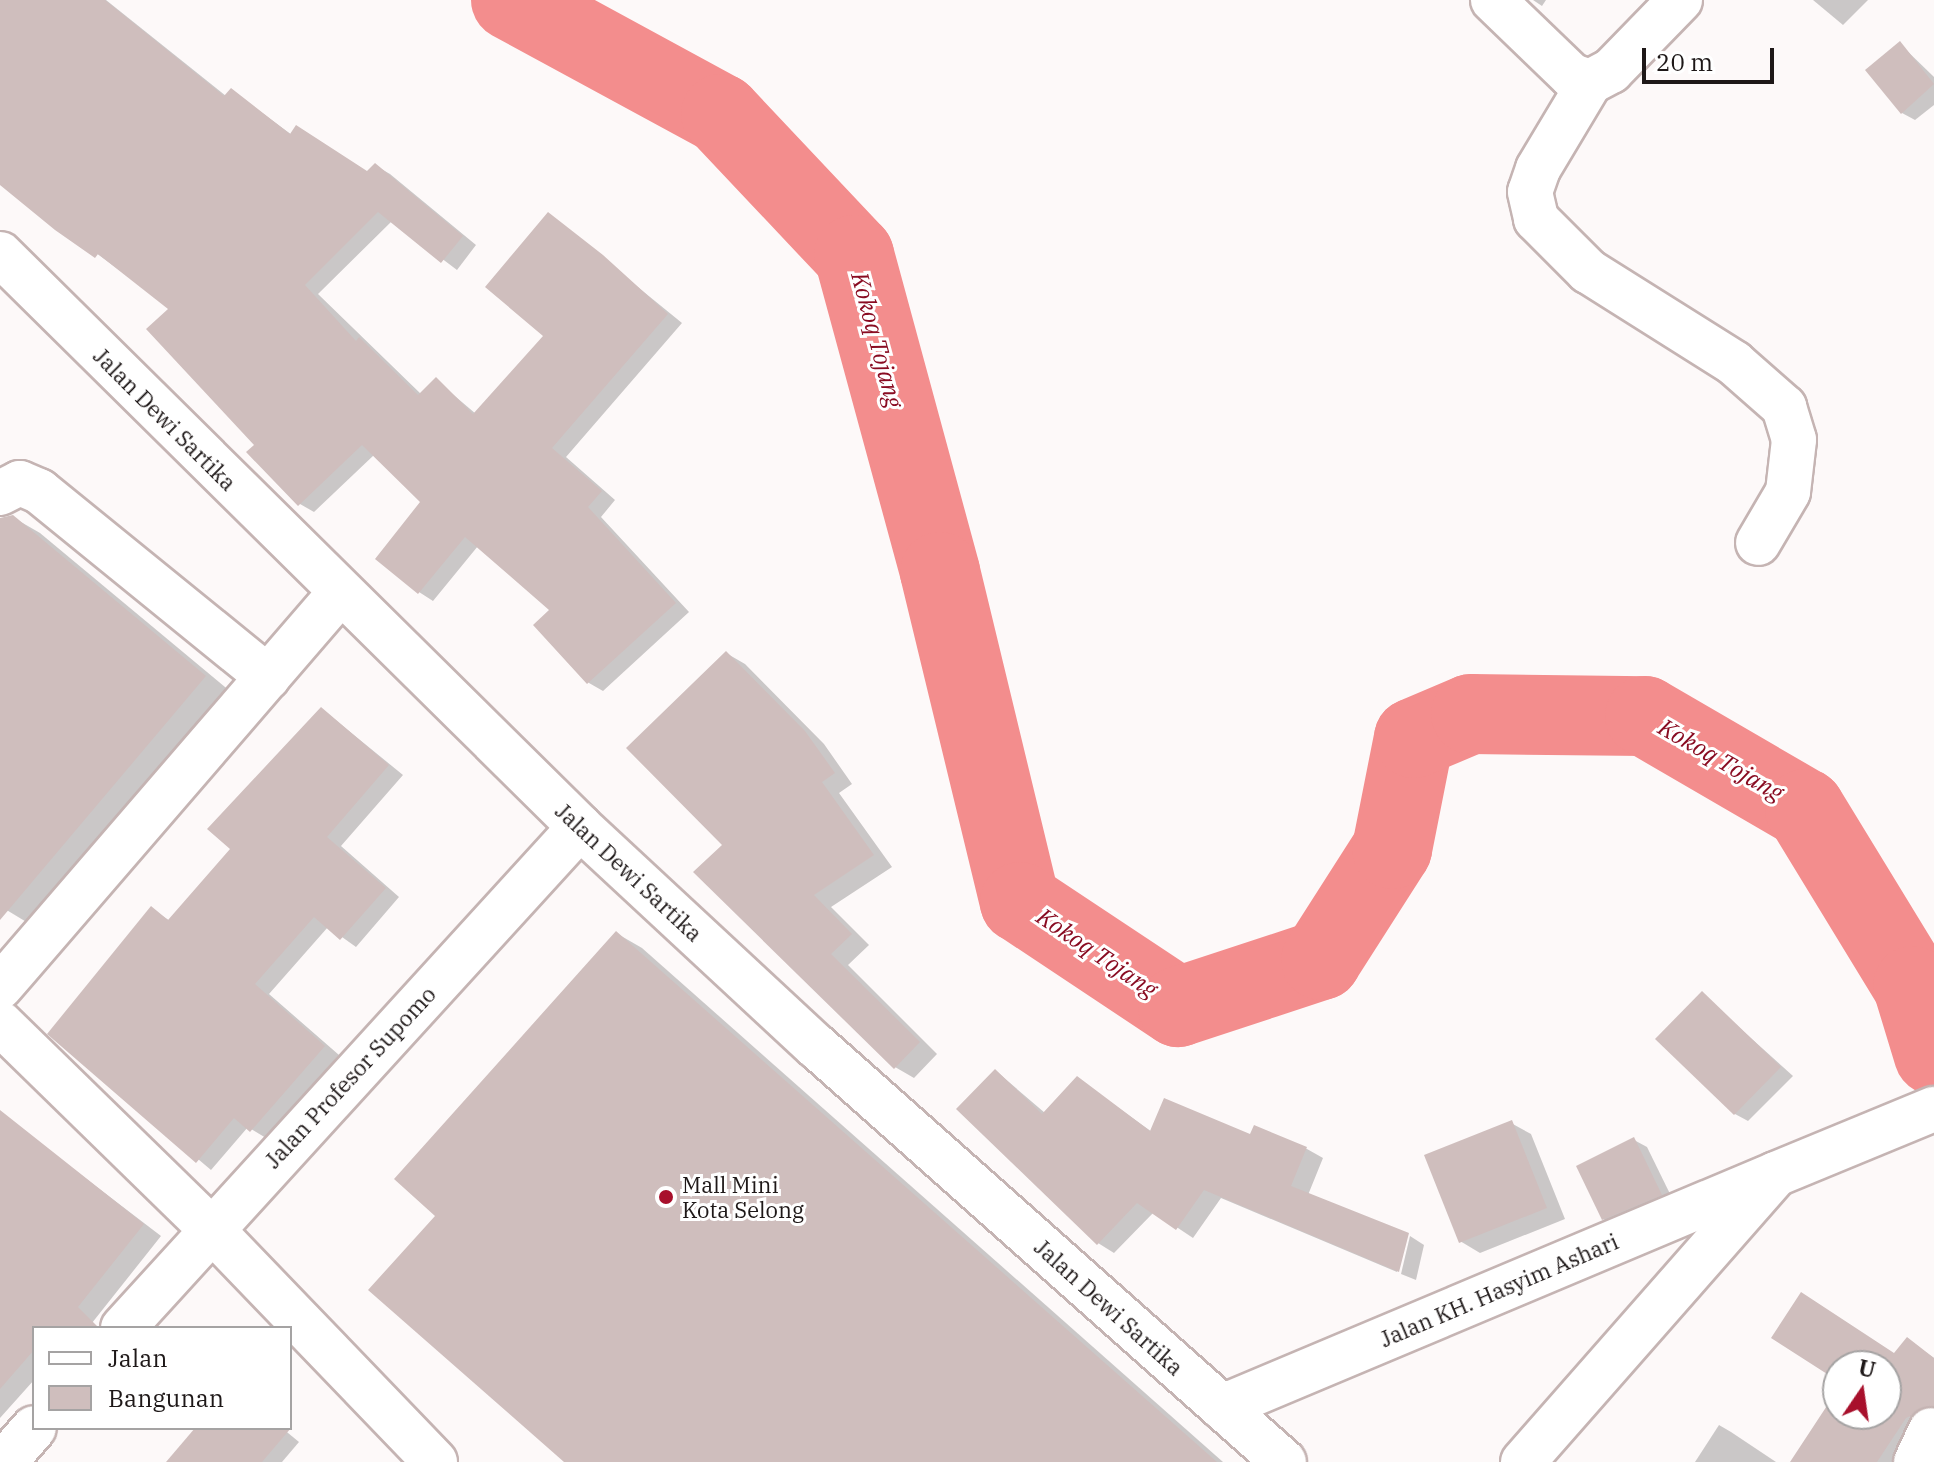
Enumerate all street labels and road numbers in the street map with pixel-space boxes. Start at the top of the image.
street label: Jalan Dewi Sartika [88,342,242,496]
street label: Jalan Dewi Sartika [550,797,708,947]
street label: Jalan Profesor Supomo [259,981,441,1173]
street label: Jalan KH. Hasyim Ashari [1376,1228,1622,1352]
street label: Jalan Dewi Sartika [1029,1233,1189,1381]

